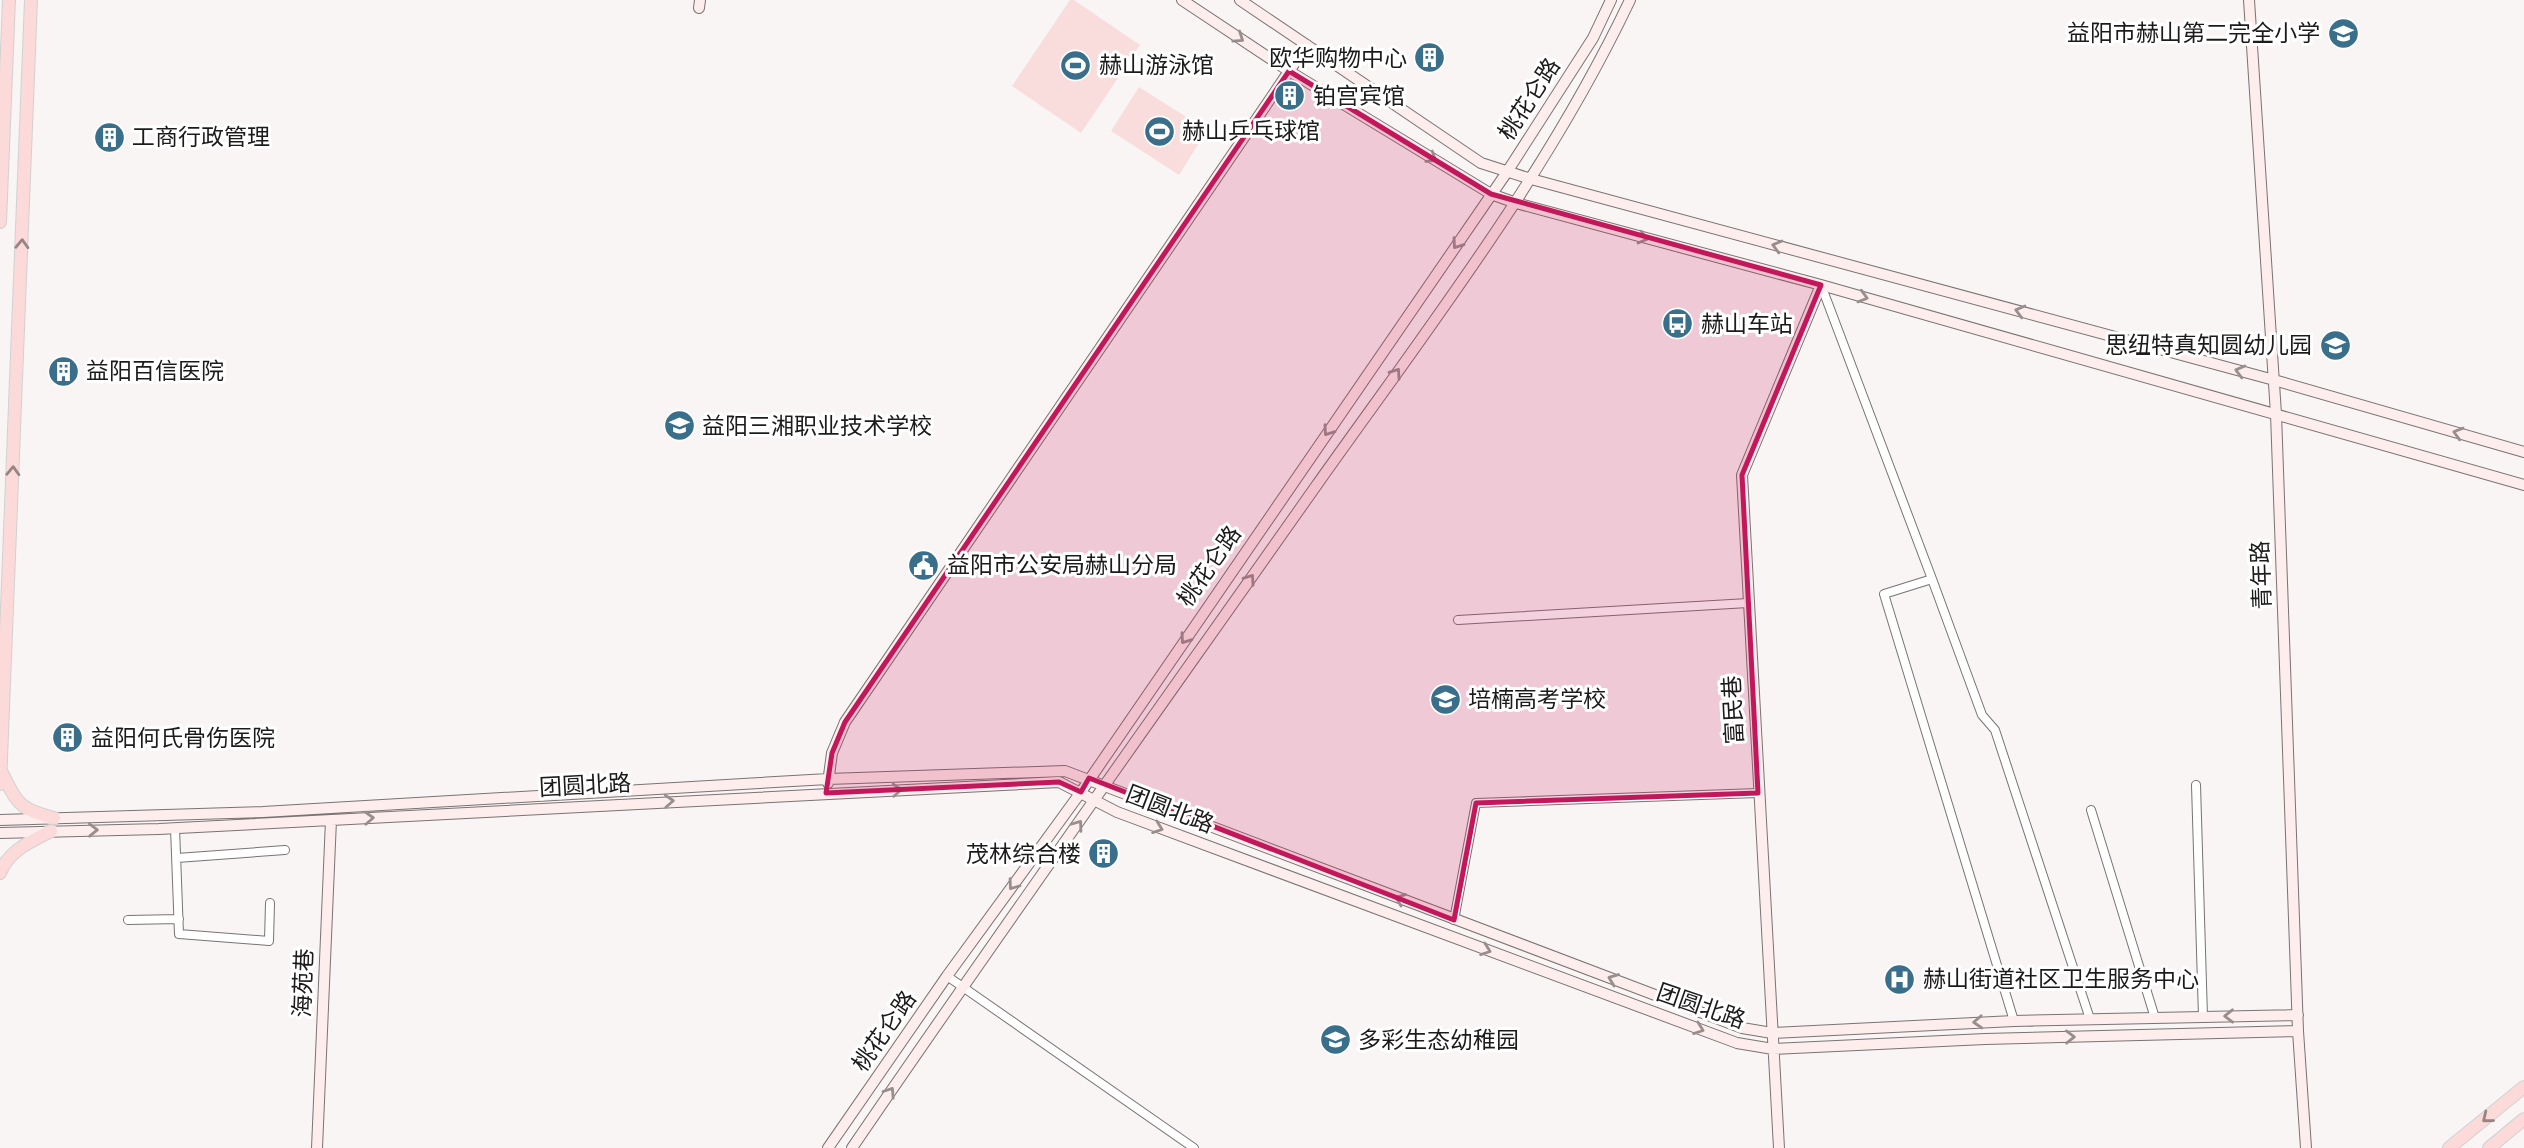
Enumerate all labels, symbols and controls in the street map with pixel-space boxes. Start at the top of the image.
school or university icon: 益阳市赫山第二完全小学 [2326,16,2360,50]
place label: 益阳市赫山第二完全小学 [2067,17,2320,49]
one-way arrow [1231,30,1244,42]
building icon: 欧华购物中心 [1413,41,1447,75]
place label: 欧华购物中心 [1269,42,1407,74]
sports icon: 赫山游泳馆 [1059,48,1093,82]
place label: 赫山游泳馆 [1099,49,1214,81]
street label: 桃花仑路 [1491,52,1567,146]
building icon: 铂宫宾馆 [1273,79,1307,113]
place label: 铂宫宾馆 [1313,80,1405,112]
sports icon: 赫山乒乓球馆 [1142,114,1176,148]
place label: 赫山乒乓球馆 [1182,115,1320,147]
building icon: 工商行政管理 [92,120,126,154]
place label: 工商行政管理 [132,121,270,153]
one-way arrow [1424,150,1437,163]
one-way arrow [1637,229,1649,244]
one-way arrow [1452,236,1465,249]
one-way arrow [14,238,29,249]
one-way arrow [1771,239,1783,254]
one-way arrow [1856,289,1868,304]
one-way arrow [2014,305,2026,320]
bus stop icon: 赫山车站 [1661,307,1695,341]
place label: 赫山车站 [1701,308,1793,340]
school or university icon: 思纽特真知圆幼儿园 [2318,328,2352,362]
place label: 思纽特真知圆幼儿园 [2105,329,2312,361]
building icon: 益阳百信医院 [46,354,80,388]
place label: 益阳百信医院 [86,355,224,387]
one-way arrow [2234,365,2246,379]
one-way arrow [1388,368,1400,381]
school or university icon: 益阳三湘职业技术学校 [662,409,696,443]
place label: 益阳三湘职业技术学校 [702,410,932,442]
one-way arrow [1324,423,1336,436]
one-way arrow [2453,427,2465,442]
one-way arrow [5,465,20,476]
street label: 桃花仑路 [1170,519,1248,613]
street label: 青年路 [2244,540,2278,610]
public building icon: 益阳市公安局赫山分局 [907,548,941,582]
place label: 益阳市公安局赫山分局 [947,549,1177,581]
one-way arrow [1242,574,1254,587]
one-way arrow [1180,631,1193,644]
street label: 富民巷 [1715,675,1751,745]
school or university icon: 培楠高考学校 [1428,682,1462,716]
place label: 培楠高考学校 [1468,683,1606,715]
building icon: 益阳何氏骨伤医院 [51,721,85,755]
place label: 益阳何氏骨伤医院 [91,722,275,754]
street label: 团圆北路 [538,767,632,803]
street label: 团圆北路 [1121,778,1219,840]
one-way arrow [891,782,902,797]
one-way arrow [664,794,675,809]
one-way arrow [364,810,375,825]
one-way arrow [1151,819,1163,833]
one-way arrow [1070,821,1082,833]
one-way arrow [87,823,98,838]
building icon: 茂林综合楼 [1087,837,1121,871]
place label: 茂林综合楼 [966,838,1081,870]
one-way arrow [1009,877,1021,890]
one-way arrow [1394,893,1406,907]
one-way arrow [1479,941,1491,955]
street label: 海苑巷 [286,948,320,1018]
hospital icon: 赫山街道社区卫生服务中心 [1883,962,1917,996]
place label: 赫山街道社区卫生服务中心 [1923,963,2199,995]
one-way arrow [1607,974,1619,988]
street label: 团圆北路 [1652,976,1750,1036]
street label: 桃花仑路 [845,984,923,1078]
one-way arrow [2224,1009,2235,1024]
one-way arrow [1972,1015,1983,1030]
one-way arrow [1693,1021,1705,1035]
school or university icon: 多彩生态幼稚园 [1318,1023,1352,1057]
place label: 多彩生态幼稚园 [1358,1024,1519,1056]
one-way arrow [2066,1029,2076,1045]
one-way arrow [882,1087,895,1100]
one-way arrow [2482,1109,2494,1122]

